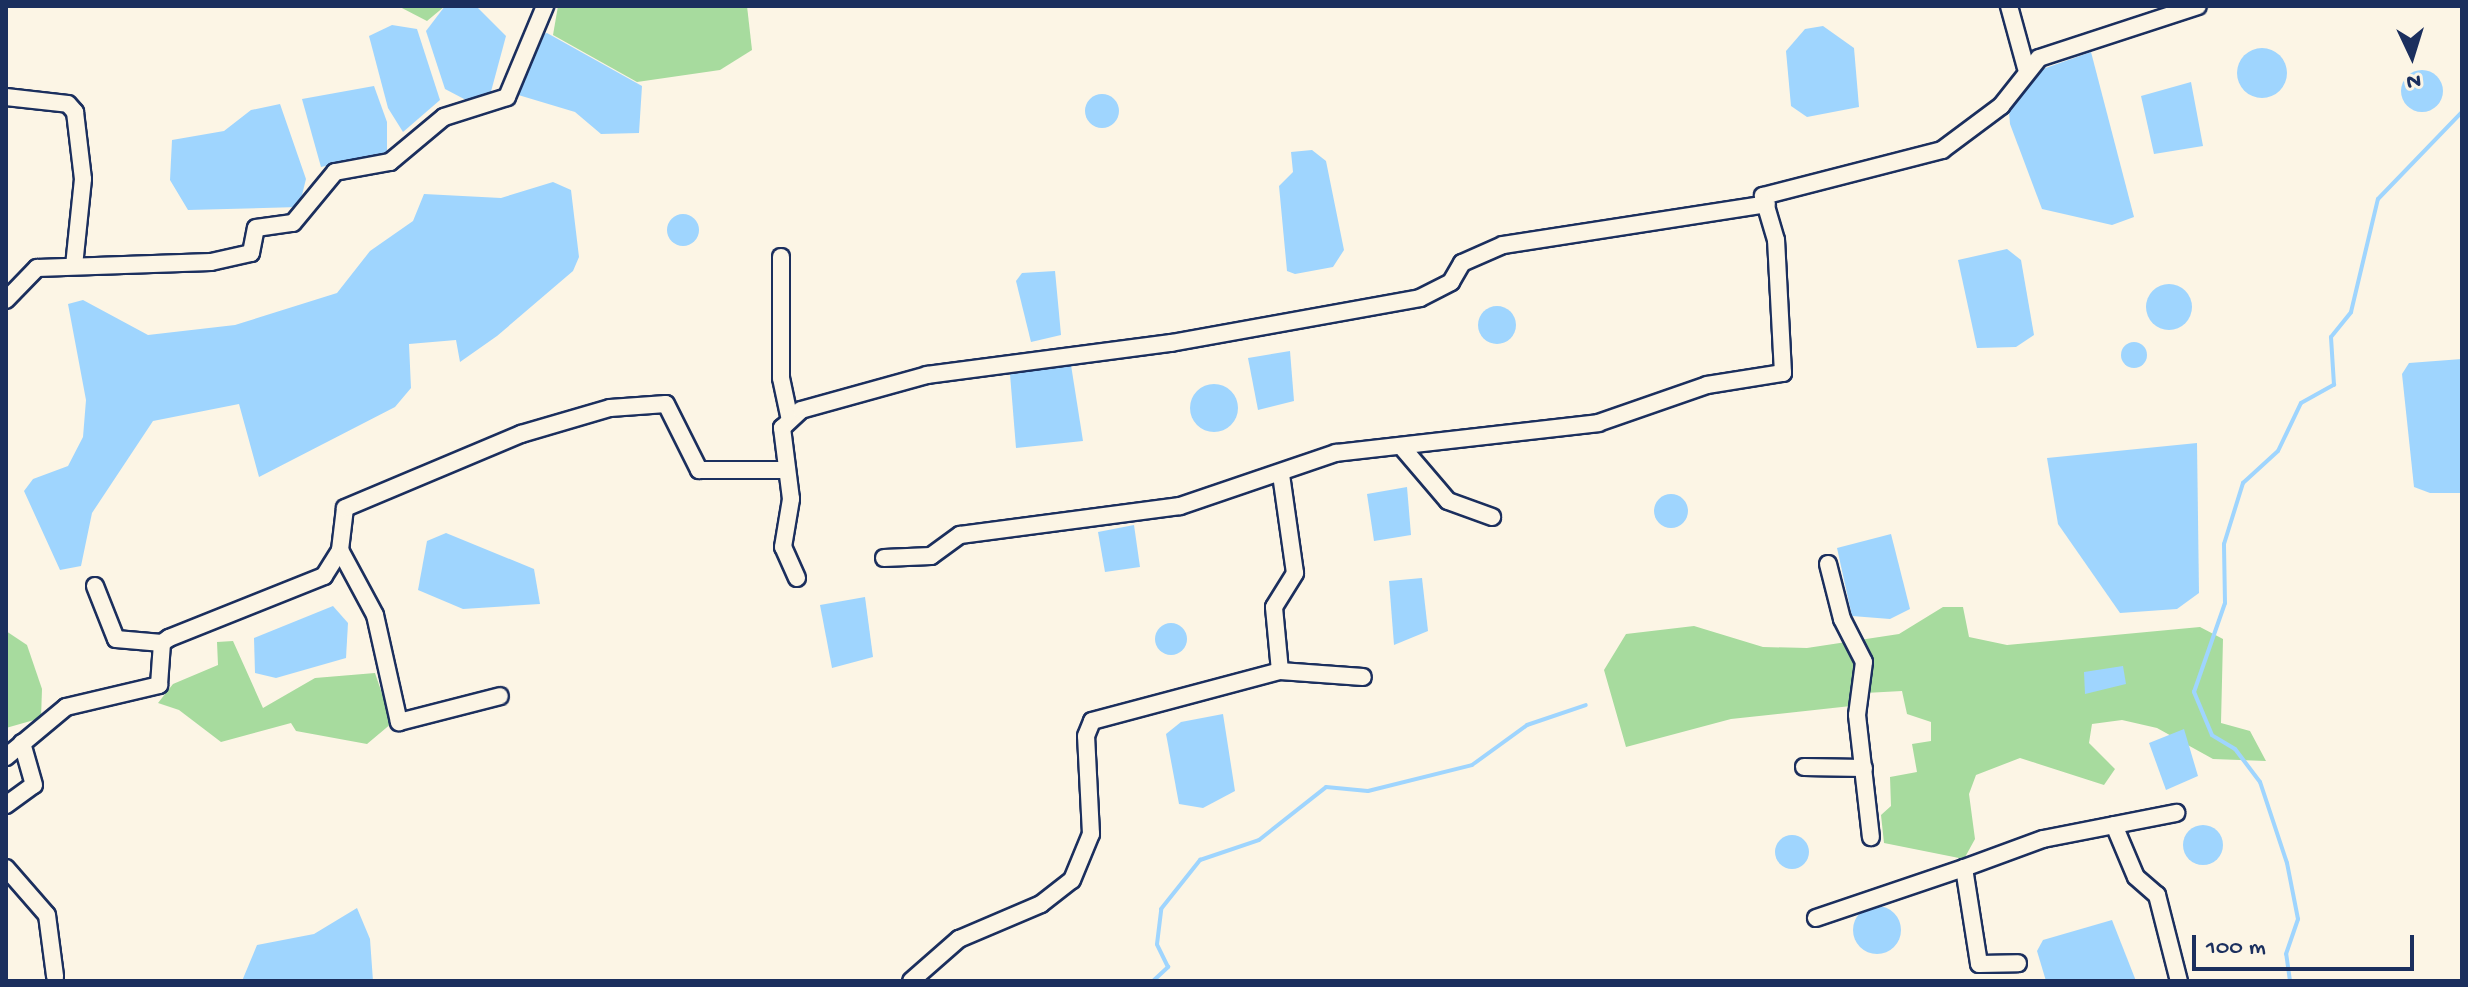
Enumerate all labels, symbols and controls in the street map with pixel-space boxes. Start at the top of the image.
north arrow [2372,16,2452,96]
text: N [2406,66,2422,93]
scale bar [2196,919,2418,969]
text: 100 m [2206,934,2266,963]

